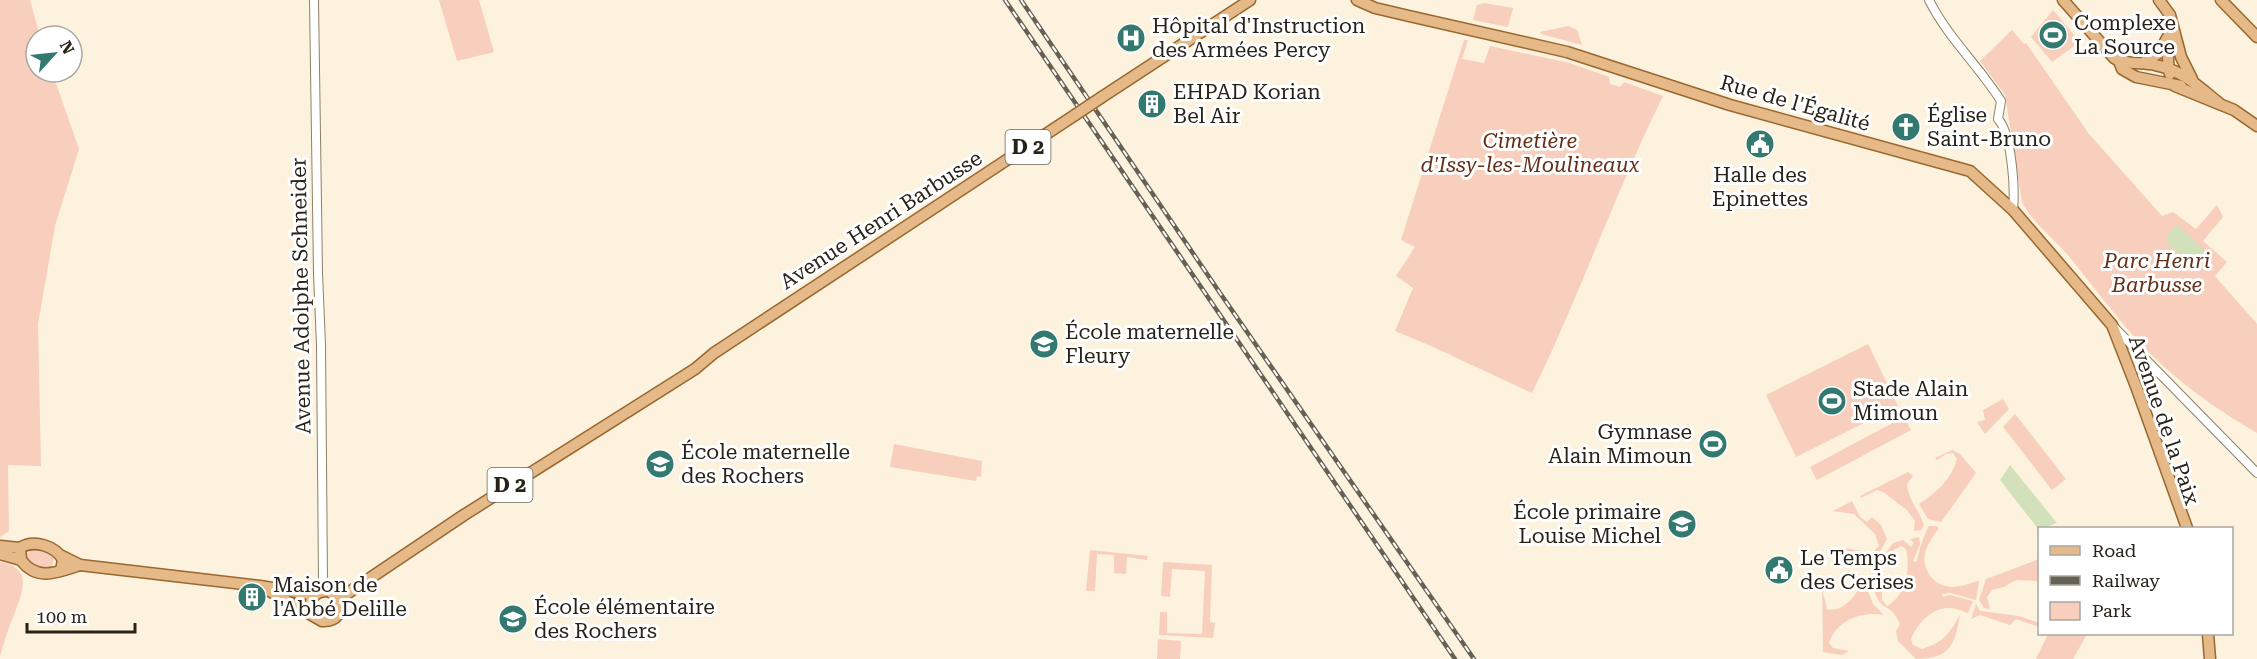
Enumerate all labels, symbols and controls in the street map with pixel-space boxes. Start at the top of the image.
place label: Complexe La Source [2074,11,2176,59]
place label: Hôpital d'Instruction des Armées Percy [1152,14,1366,62]
sports icon: Complexe La Source [2037,19,2069,51]
hospital icon: Hôpital d'Instruction des Armées Percy [1115,22,1147,54]
north arrow [24,24,84,84]
text: N [56,38,78,57]
street label: Rue de l'Égalité [1717,69,1873,136]
place label: EHPAD Korian Bel Air [1173,80,1321,128]
building icon: EHPAD Korian Bel Air [1136,88,1168,120]
place label: Église Saint-Bruno [1927,102,2051,151]
church icon: Église Saint-Bruno [1890,111,1922,143]
public building icon: Halle des Epinettes [1744,128,1776,160]
park label: Cimetière d'Issy-les-Moulineaux [1421,129,1640,177]
road number: D 2 [1006,130,1050,164]
street label: Avenue Henri Barbusse [776,146,986,294]
street label: Avenue Adolphe Schneider [287,157,315,434]
place label: Halle des Epinettes [1712,163,1808,211]
park label: Parc Henri Barbusse [2103,249,2210,297]
place label: École maternelle Fleury [1065,319,1234,368]
school or university icon: École maternelle Fleury [1028,328,1060,360]
street label: Avenue de la Paix [2124,332,2204,508]
place label: Stade Alain Mimoun [1853,377,1969,425]
sports icon: Stade Alain Mimoun [1816,385,1848,417]
place label: Gymnase Alain Mimoun [1548,420,1692,468]
sports icon: Gymnase Alain Mimoun [1697,428,1729,460]
place label: École maternelle des Rochers [681,439,850,488]
school or university icon: École maternelle des Rochers [644,448,676,480]
road number: D 2 [488,468,532,502]
place label: École primaire Louise Michel [1513,499,1662,548]
school or university icon: École primaire Louise Michel [1666,508,1698,540]
legend [2038,527,2233,635]
text: Road [2092,540,2137,561]
place label: Le Temps des Cerises [1800,546,1914,594]
public building icon: Le Temps des Cerises [1763,554,1795,586]
text: Railway [2092,570,2160,591]
place label: Maison de l'Abbé Delille [273,573,407,621]
building icon: Maison de l'Abbé Delille [236,581,268,613]
place label: École élémentaire des Rochers [534,594,715,643]
scale bar [27,596,135,634]
text: Park [2092,600,2132,621]
school or university icon: École élémentaire des Rochers [497,603,529,635]
text: 100 m [36,606,87,627]

